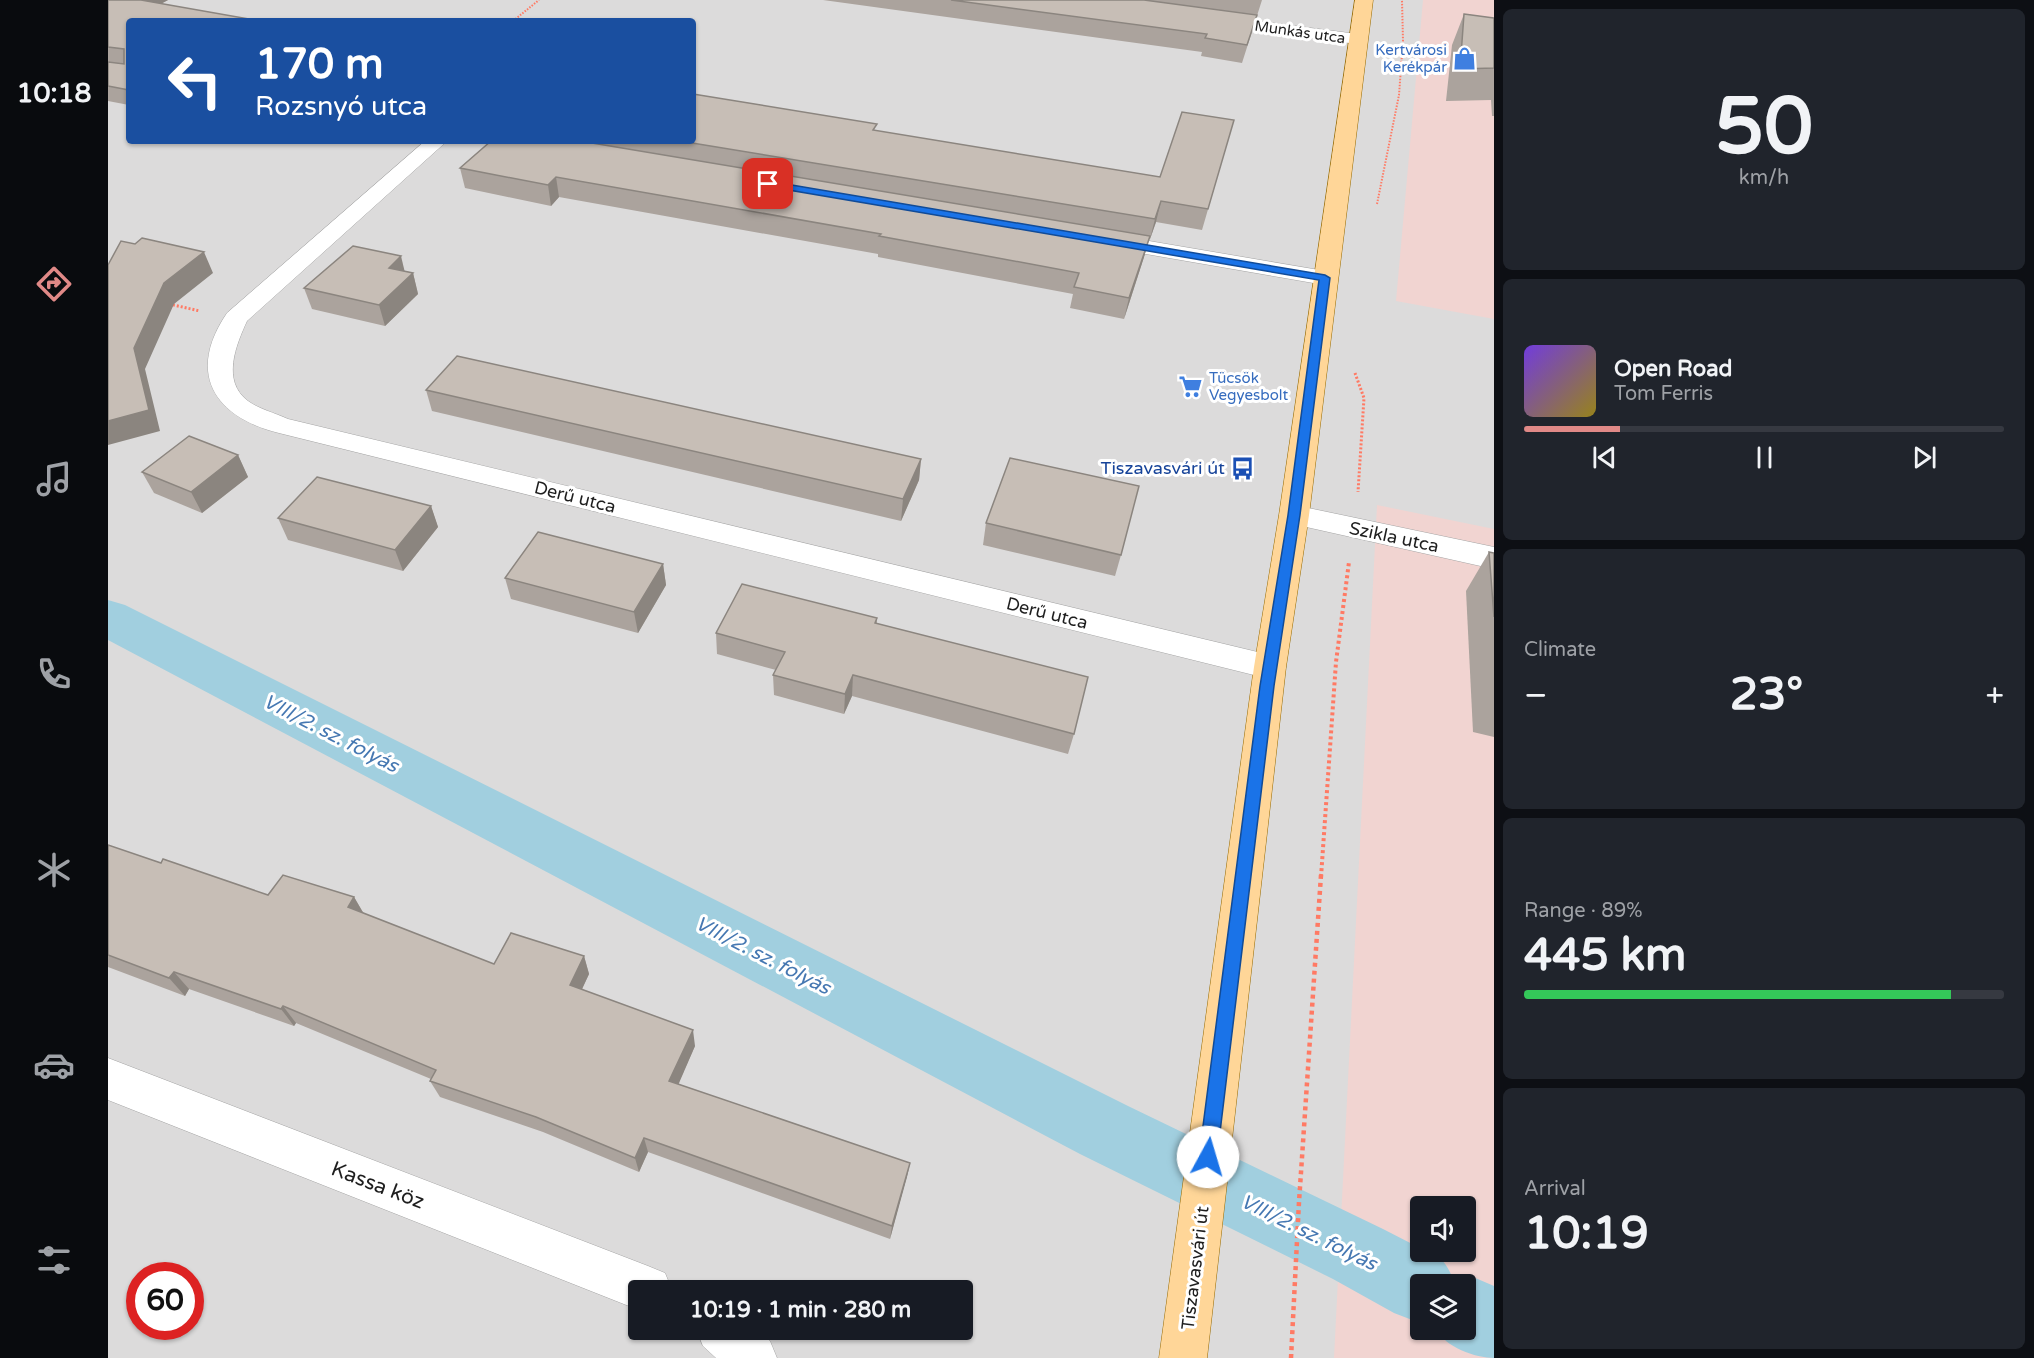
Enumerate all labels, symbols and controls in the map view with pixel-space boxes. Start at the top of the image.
street label: Munkás utca [1254,17,1346,47]
text: 170 m [255,39,384,90]
place label: Kertvárosi Kerékpár [1375,41,1447,76]
icon: left [156,42,234,120]
shop icon: Kertvárosi Kerékpár [1452,46,1478,72]
text: 10:18 [17,77,91,110]
text: 50 [1715,80,1813,174]
text: Rozsnyó utca [255,90,427,123]
pin [742,158,793,209]
text: km/h [1739,166,1789,190]
icon: arrive [751,167,784,200]
icon: directions [33,263,75,305]
text: Open Road [1614,356,1732,382]
place label: Tücsök Vegyesbolt [1209,369,1289,404]
supermarket icon: Tücsök Vegyesbolt [1178,374,1204,400]
text: Tom Ferris [1614,382,1713,406]
icon: previous [1588,441,1621,474]
icon: pause [1748,441,1781,474]
icon: next [1908,441,1941,474]
bus stop icon: Tiszavasvári út [1230,455,1256,481]
place label: Tiszavasvári út [1101,457,1225,479]
icon: music [33,458,75,500]
street label: Derű utca [532,476,618,518]
street label: Szikla utca [1347,517,1441,557]
street label: Derű utca [1004,592,1090,634]
text: Climate [1524,638,1596,662]
icon: phone [33,653,75,695]
text: 23° [1730,668,1803,722]
text: − [1524,676,1548,715]
text: + [1985,676,2004,715]
water label: VIII/2. sz. folyás [259,690,403,779]
icon: climate [33,849,75,891]
text: Range · 89% [1524,899,1643,923]
water label: VIII/2. sz. folyás [691,912,835,1001]
text: 445 km [1524,929,1686,983]
icon: car [33,1044,75,1086]
position arrow [1176,1125,1240,1189]
street label: Kassa köz [328,1156,428,1215]
text: Arrival [1524,1177,1586,1201]
water label: VIII/2. sz. folyás [1237,1190,1382,1277]
map controls [1410,1196,1476,1340]
button: sound [1410,1196,1476,1262]
street label: Tiszavasvári út [1177,1205,1214,1331]
text: 10:19 [1524,1207,1649,1261]
icon: filters [33,1239,75,1281]
speed limit sign: 60 [126,1262,204,1340]
button: layers [1410,1274,1476,1340]
text: 10:19 · 1 min · 280 m [690,1297,911,1323]

